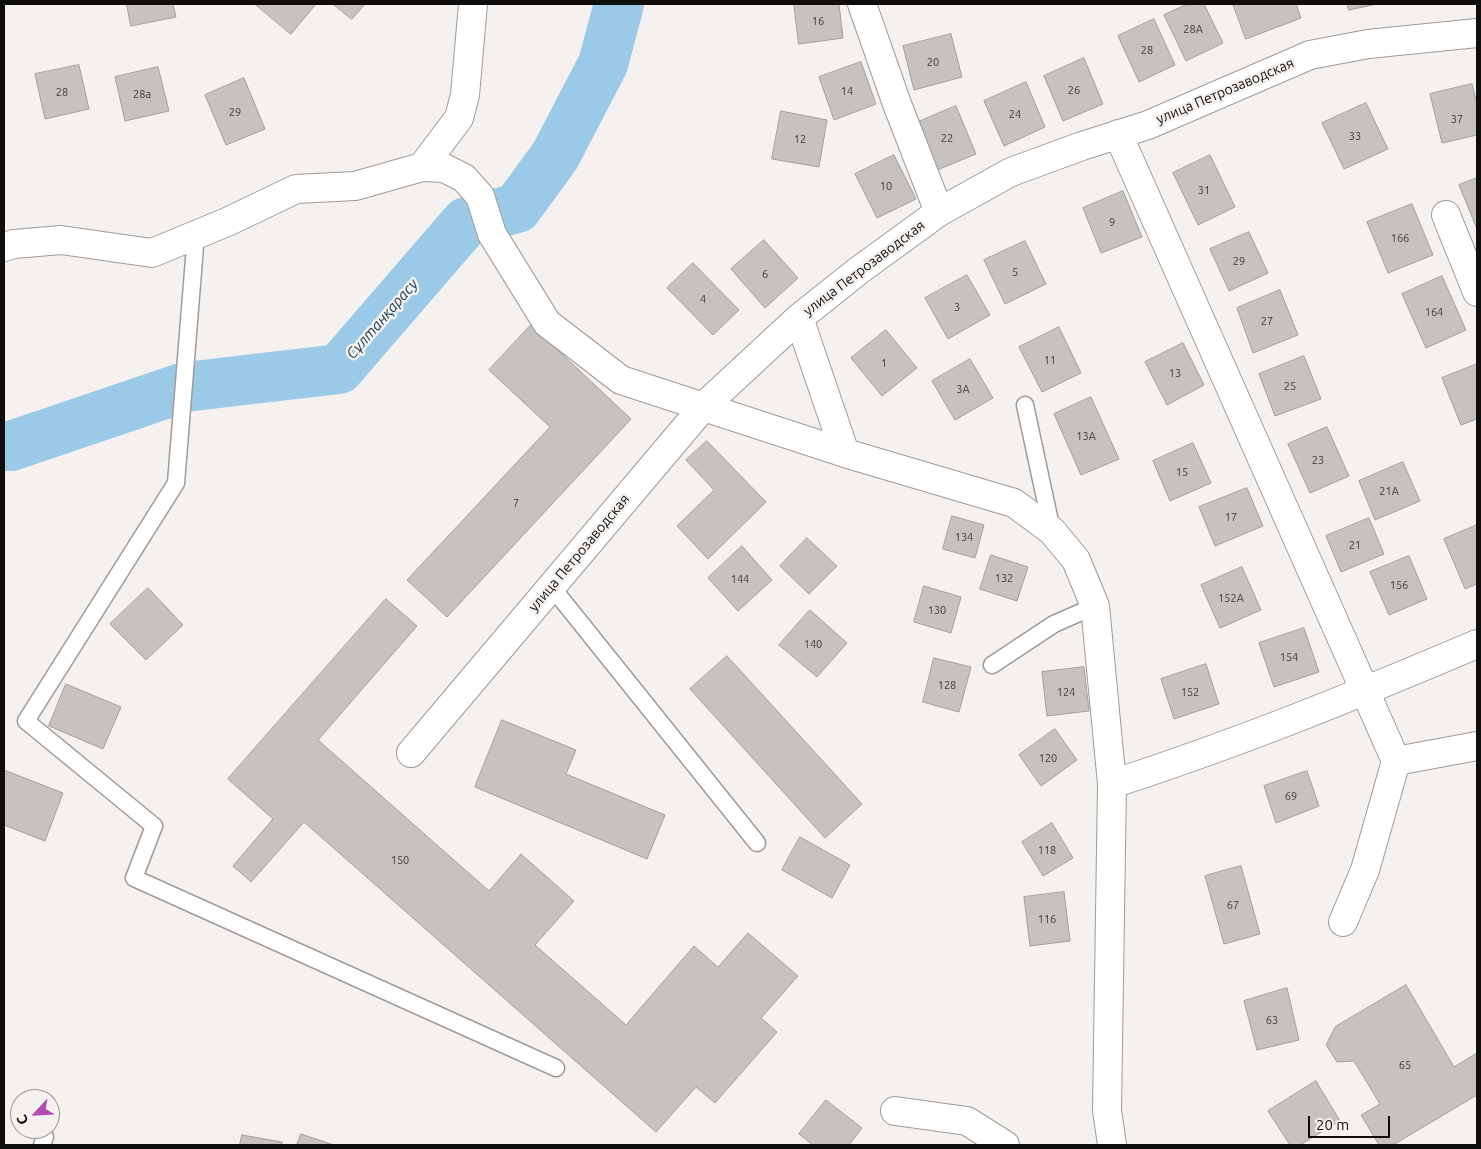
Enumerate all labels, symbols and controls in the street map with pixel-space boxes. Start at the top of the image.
house number: 16 [812,14,824,28]
house number: 28А [1183,22,1203,36]
house number: 28 [1141,43,1153,57]
street label: улица Петрозаводская [1154,54,1296,128]
house number: 20 [927,55,939,69]
house number: 26 [1068,83,1080,97]
house number: 14 [841,84,853,98]
house number: 28 [56,85,68,99]
house number: 28а [133,87,151,101]
house number: 29 [229,105,241,119]
house number: 24 [1009,107,1021,121]
house number: 37 [1451,112,1463,126]
house number: 33 [1349,129,1361,143]
house number: 22 [941,131,953,145]
house number: 12 [794,132,806,146]
house number: 10 [880,179,892,193]
house number: 31 [1198,183,1210,197]
house number: 9 [1109,215,1115,229]
street label: улица Петрозаводская [800,217,928,319]
house number: 166 [1391,231,1409,245]
house number: 29 [1233,254,1245,268]
house number: 5 [1012,265,1018,279]
house number: 6 [762,267,768,281]
water label: Сұлтанқарасу [342,275,422,363]
house number: 4 [700,292,706,306]
house number: 3 [954,300,960,314]
house number: 164 [1425,305,1443,319]
house number: 27 [1261,314,1273,328]
house number: 11 [1044,353,1056,367]
house number: 1 [881,356,887,370]
house number: 13 [1169,366,1181,380]
house number: 25 [1284,379,1296,393]
house number: 3А [956,382,970,396]
house number: 13А [1076,429,1096,443]
house number: 23 [1312,453,1324,467]
house number: 15 [1176,465,1188,479]
house number: 21А [1379,484,1399,498]
street label: улица Петрозаводская [525,491,633,615]
house number: 7 [513,496,519,510]
house number: 17 [1225,510,1237,524]
house number: 134 [955,530,973,544]
house number: 21 [1349,538,1361,552]
house number: 132 [995,571,1013,585]
house number: 144 [731,572,749,586]
house number: 156 [1390,578,1408,592]
house number: 152А [1218,591,1244,605]
house number: 130 [928,603,946,617]
house number: 140 [804,637,822,651]
house number: 154 [1280,650,1298,664]
house number: 128 [938,678,956,692]
house number: 124 [1057,685,1075,699]
house number: 152 [1181,685,1199,699]
house number: 120 [1039,751,1057,765]
house number: 69 [1285,789,1297,803]
house number: 118 [1038,843,1056,857]
house number: 150 [391,853,409,867]
house number: 67 [1227,898,1239,912]
house number: 116 [1038,912,1056,926]
house number: 63 [1266,1013,1278,1027]
house number: 65 [1399,1058,1411,1072]
north arrow [10,1089,60,1139]
scale bar [1311,1106,1394,1138]
text: С [13,1112,31,1127]
text: 20 m [1316,1116,1349,1133]

